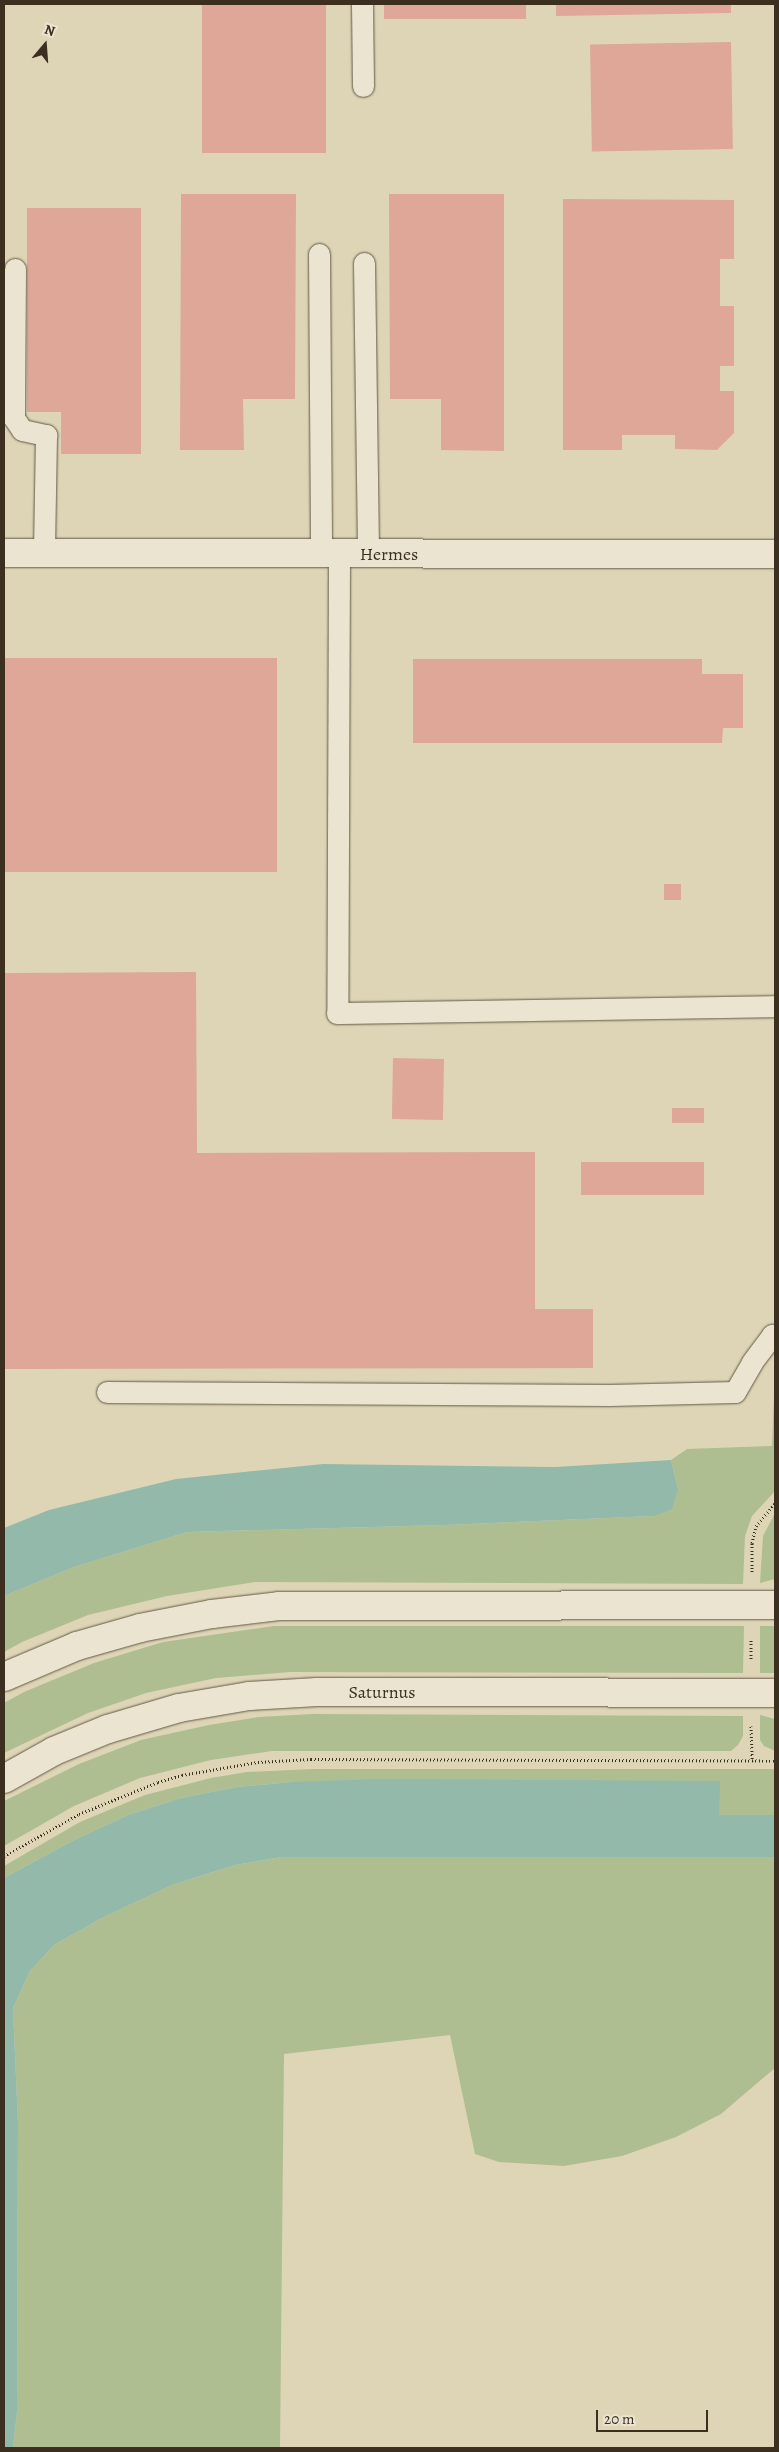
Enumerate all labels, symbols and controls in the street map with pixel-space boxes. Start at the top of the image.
north arrow [20,20,70,70]
text: N [42,20,58,41]
street label: Hermes [360,543,418,565]
street label: Saturnus [349,1681,415,1703]
scale bar [599,2400,712,2432]
text: 20 m [604,2409,635,2429]

